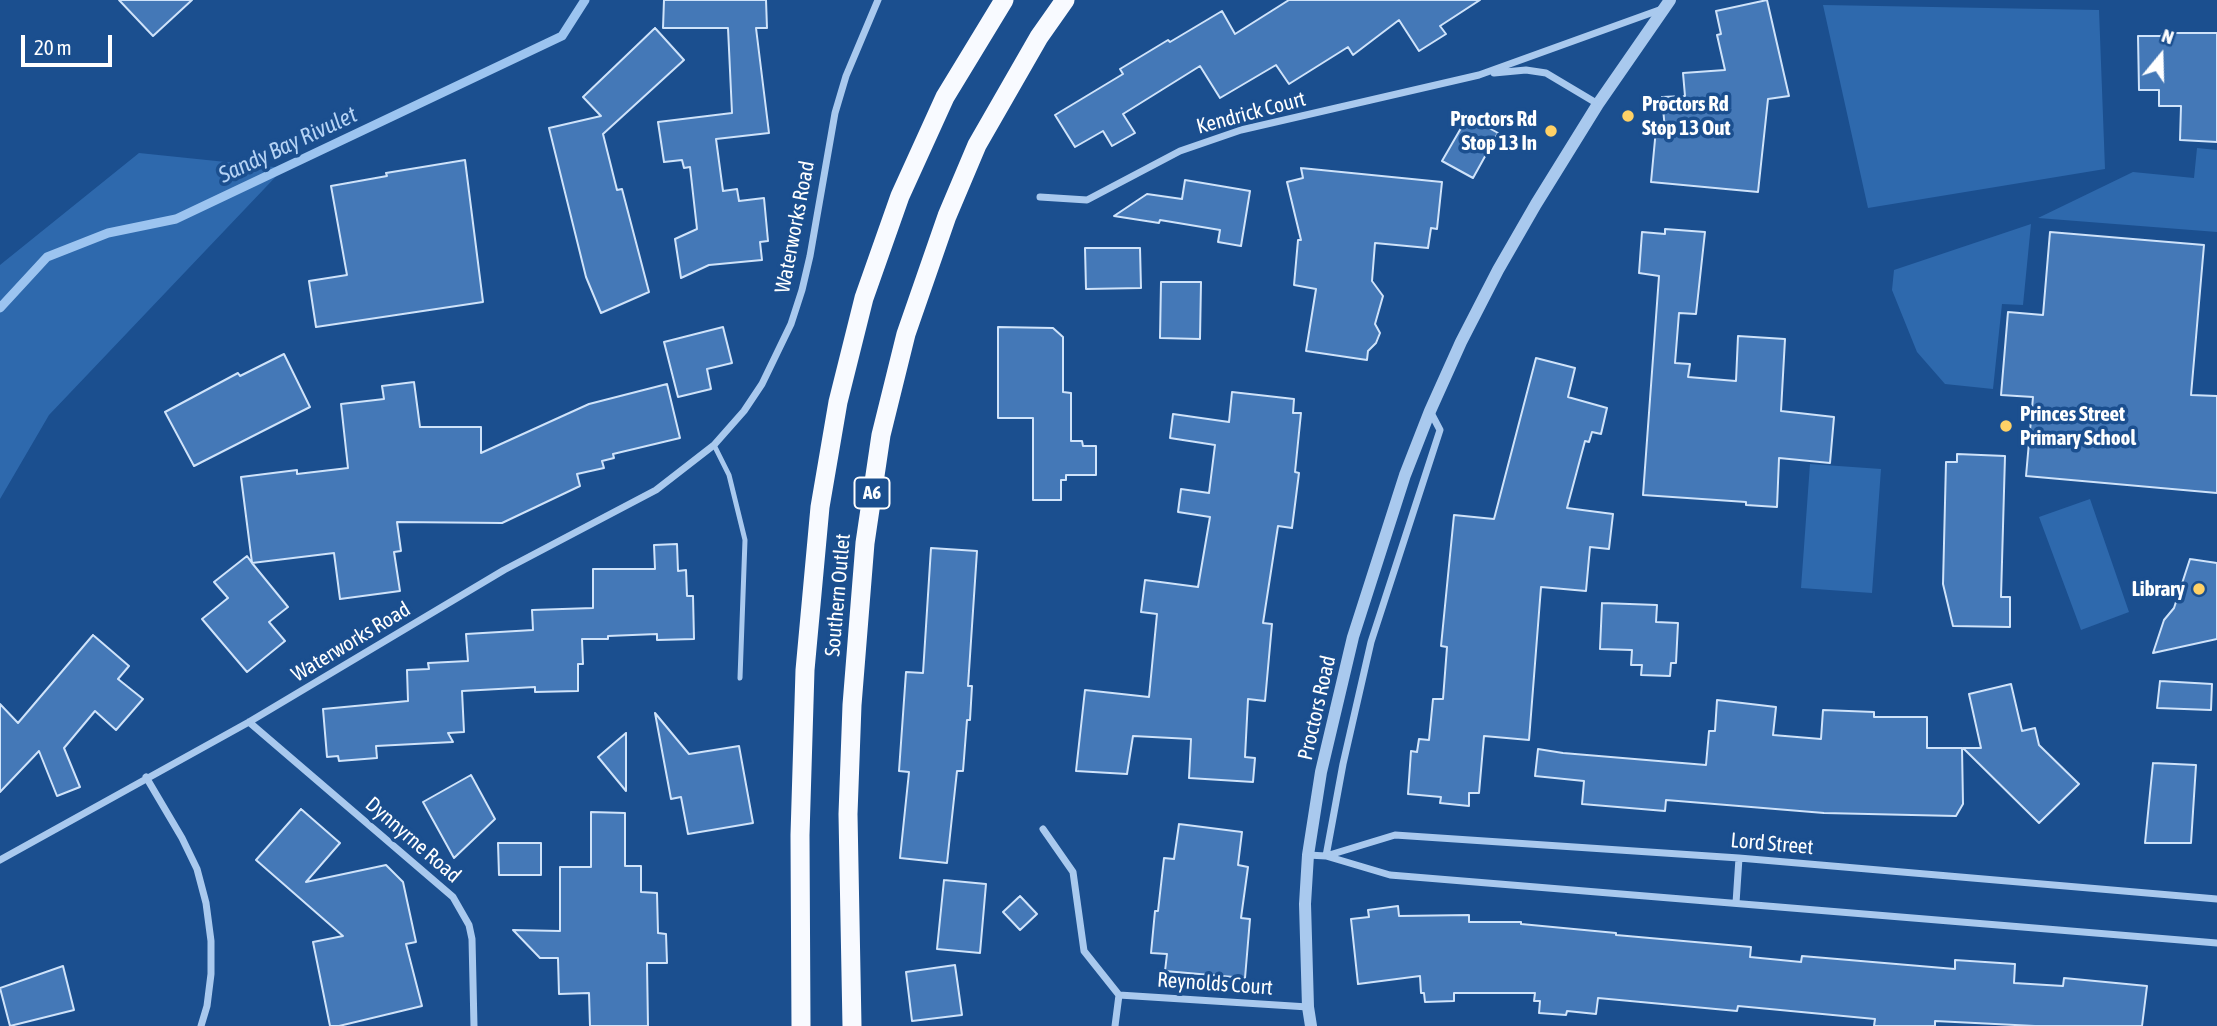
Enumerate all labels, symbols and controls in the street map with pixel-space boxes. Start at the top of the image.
scale bar [24,21,116,65]
north arrow [2126,21,2196,91]
text: N [2159,24,2177,48]
text: 20 m [34,35,72,59]
street label: Kendrick Court [1194,86,1308,140]
place label: Proctors Rd Stop 13 Out [1642,91,1730,141]
water label: Sandy Bay Rivulet [214,101,362,189]
place label: Proctors Rd Stop 13 In [1450,106,1537,156]
marker: Proctors Rd Stop 13 Out [1620,108,1636,124]
marker: Proctors Rd Stop 13 In [1543,123,1559,139]
street label: Waterworks Road [770,159,820,295]
place label: Princes Street Primary School [2020,401,2136,451]
marker: Princes Street Primary School [1998,418,2014,434]
road number: A6 [854,478,890,508]
street label: Southern Outlet [820,533,856,657]
place label: Library [2132,576,2185,602]
marker: Library [2191,581,2207,597]
street label: Waterworks Road [287,597,415,687]
street label: Proctors Road [1293,653,1341,763]
street label: Dynnyrne Road [360,792,466,888]
street label: Lord Street [1730,828,1814,860]
street label: Reynolds Court [1156,967,1274,1001]

